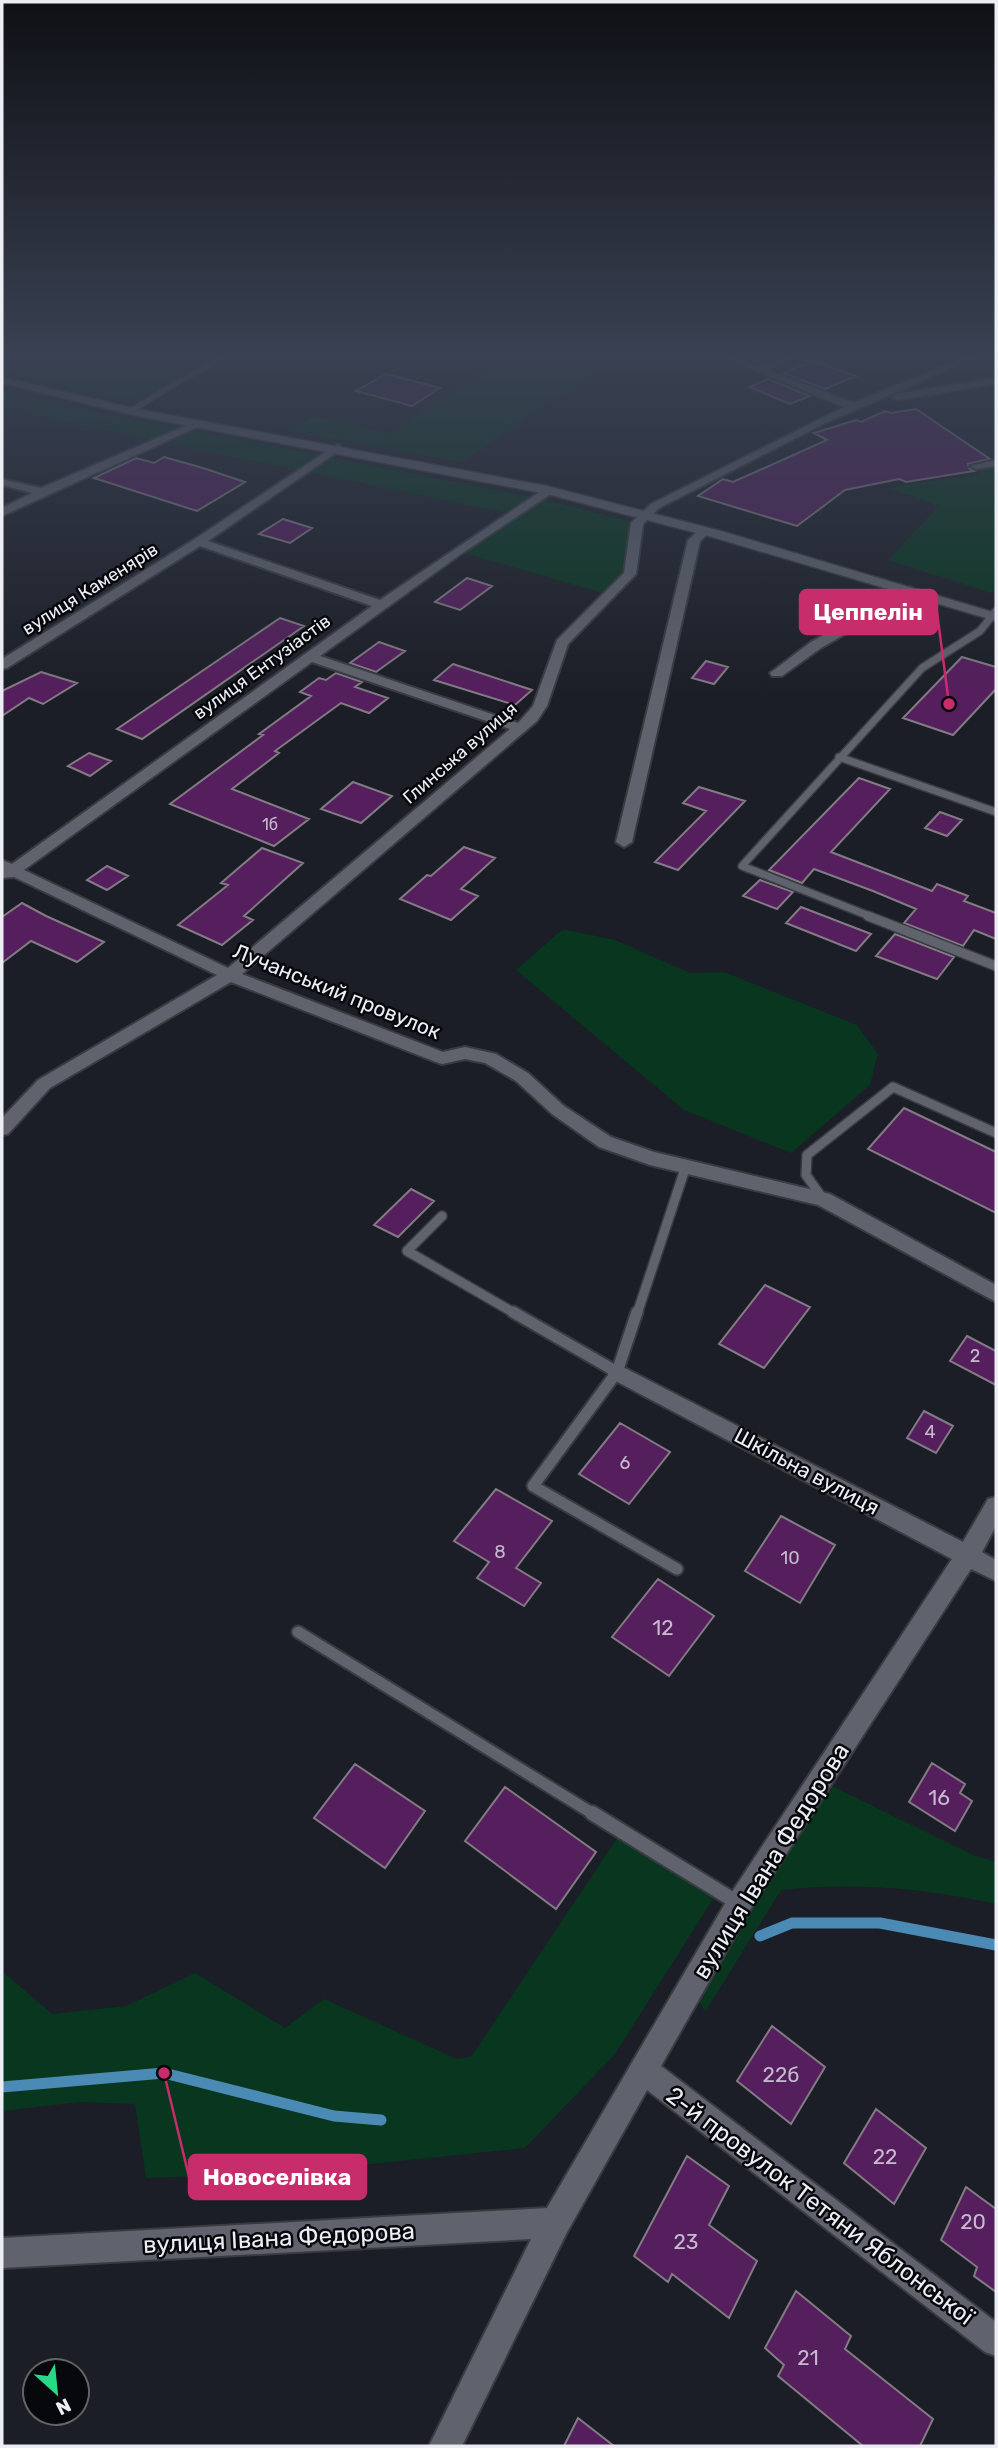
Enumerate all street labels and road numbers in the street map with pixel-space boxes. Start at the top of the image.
street label: вулиця Каменярів [18,538,162,640]
street label: вулиця Ентузіастів [189,610,335,724]
street label: Глинська вулиця [398,697,522,809]
street label: Лучанський провулок [230,938,444,1044]
street label: Шкільна вулиця [730,1422,884,1520]
street label: вулиця Івана Федорова [687,1738,855,1984]
street label: 2-й провулок Тетяни Яблонської [661,2081,980,2331]
street label: вулиця Івана Федорова [142,2217,416,2259]

